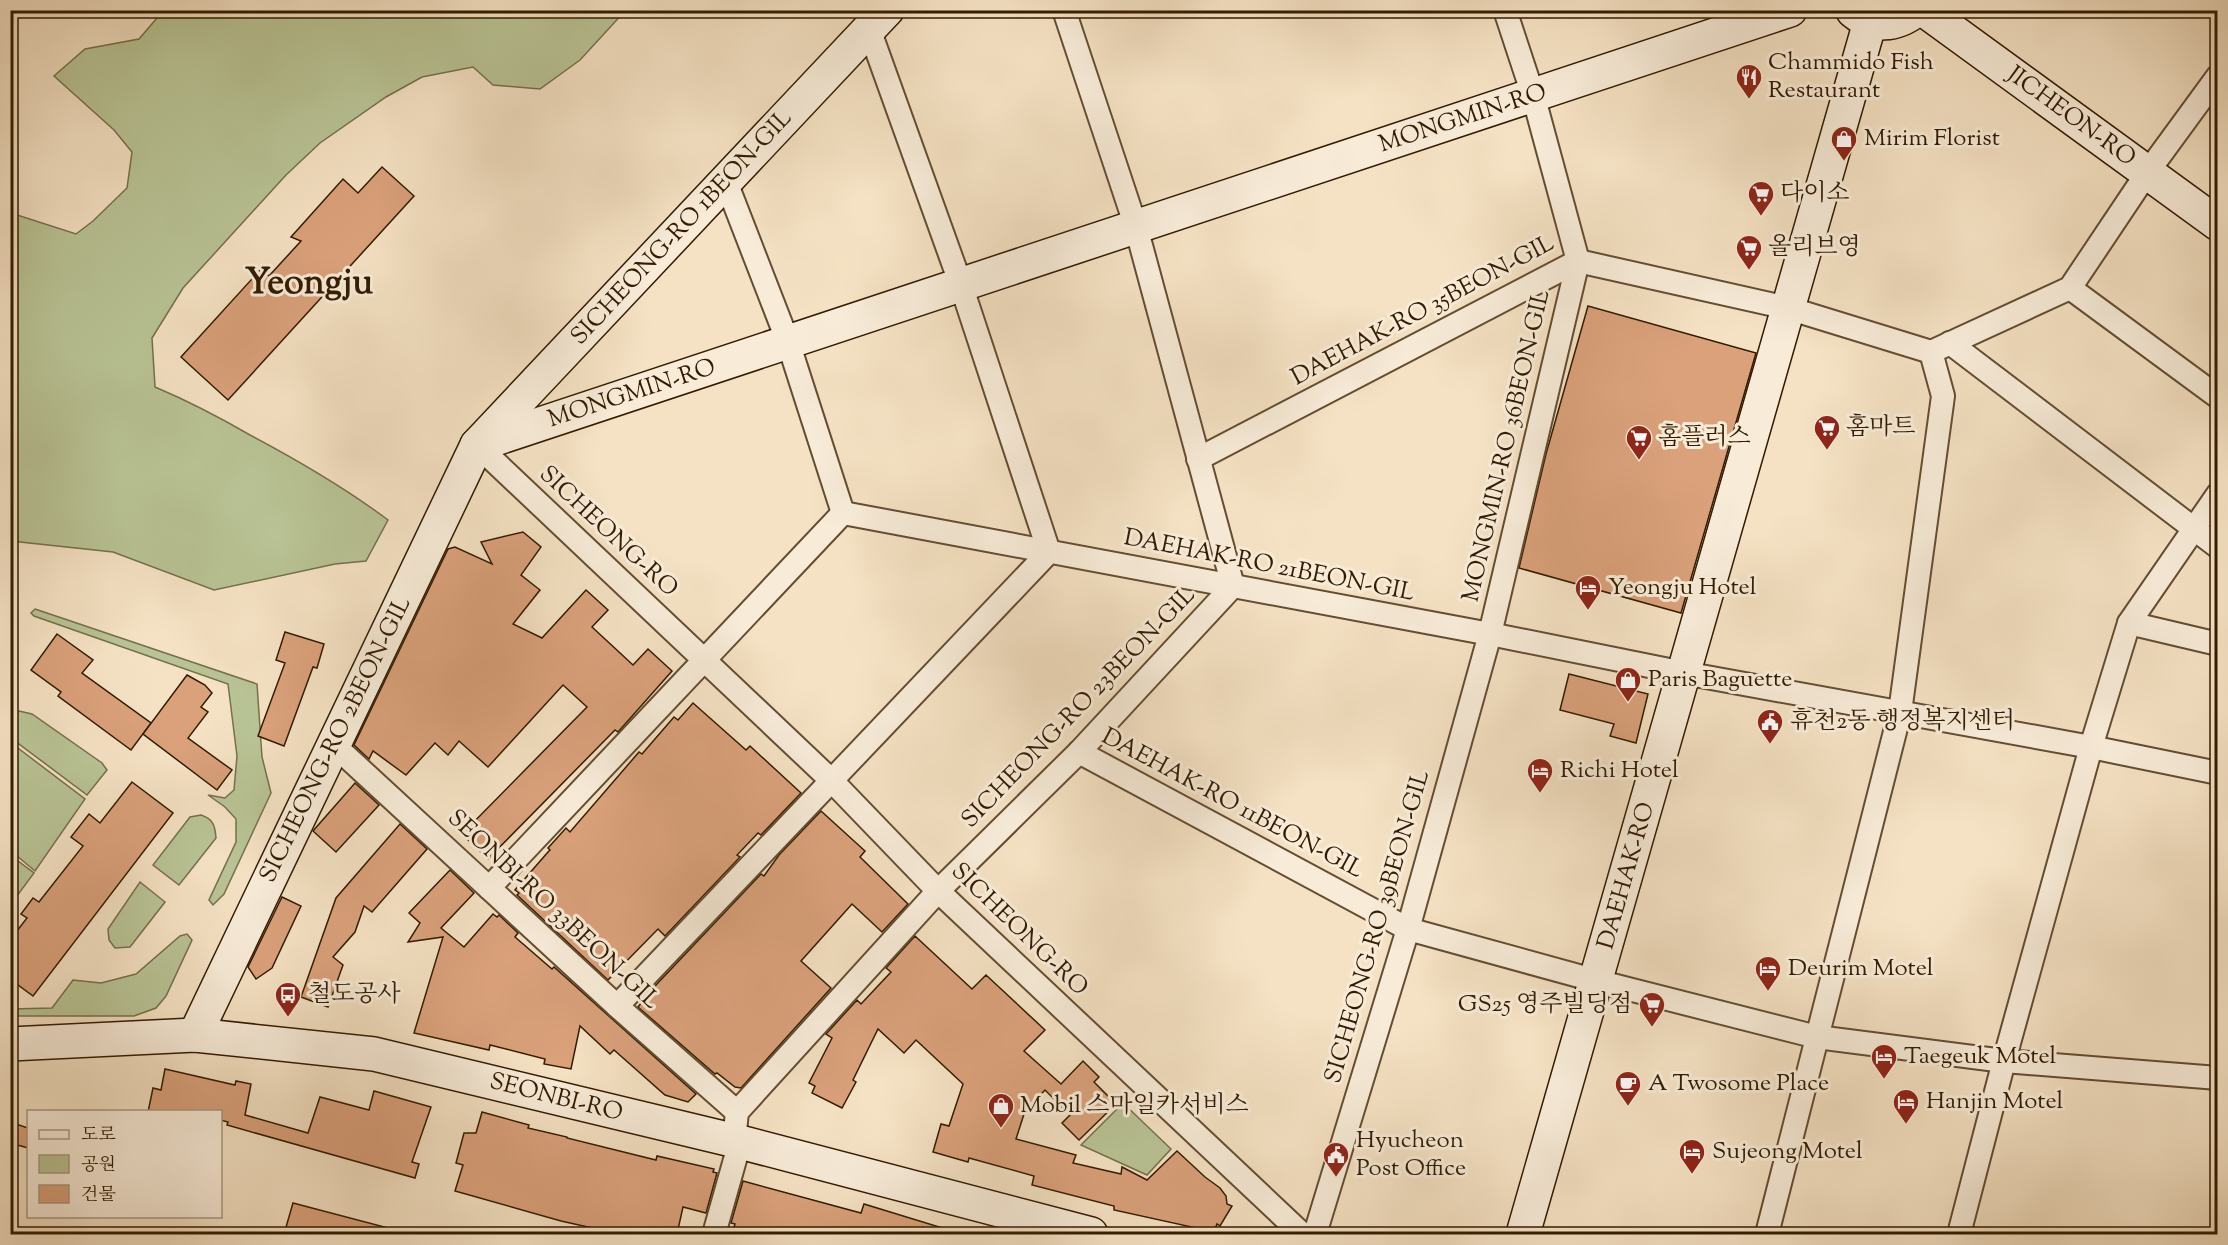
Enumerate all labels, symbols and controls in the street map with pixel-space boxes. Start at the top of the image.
place label: Chammido Fish Restaurant [1768,46,1934,108]
street label: JICHEON-RO [1998,57,2142,175]
restaurant icon: Chammido Fish Restaurant [1734,62,1764,100]
street label: MONGMIN-RO [1375,76,1551,162]
street label: SICHEONG-RO 1BEON-GIL [564,103,800,353]
place label: Mirim Florist [1864,122,2000,156]
shop icon: Mirim Florist [1829,124,1859,162]
place label: 다이소 [1780,177,1850,211]
supermarket icon: 다이소 [1746,179,1776,217]
street label: DAEHAK-RO 35BEON-GIL [1285,227,1561,395]
place label: 올리브영 [1768,231,1861,265]
supermarket icon: 올리브영 [1734,233,1764,271]
district label: Yeongju [245,258,373,310]
street label: MONGMIN-RO 36BEON-GIL [1454,286,1560,606]
street label: MONGMIN-RO [544,351,720,437]
place label: 홈마트 [1846,411,1916,445]
supermarket icon: 홈마트 [1812,413,1842,451]
place label: 홈플러스 [1658,421,1751,455]
supermarket icon: 홈플러스 [1624,423,1654,461]
street label: SICHEONG-RO [531,458,685,606]
street label: DAEHAK-RO 21BEON-GIL [1121,521,1417,611]
place label: Yeongju Hotel [1608,571,1757,605]
hotel icon: Yeongju Hotel [1573,573,1603,611]
street label: SICHEONG-RO 23BEON-GIL [954,580,1204,836]
street label: SICHEONG-RO 2BEON-GIL [252,591,420,889]
place label: Paris Baguette [1648,663,1792,697]
shop icon: Paris Baguette [1613,665,1643,703]
place label: 휴천2동 행정복지센터 [1790,705,2015,739]
public building icon: 휴천2동 행정복지센터 [1755,707,1785,745]
street label: DAEHAK-RO 11BEON-GIL [1095,720,1369,888]
place label: Richi Hotel [1560,754,1679,788]
hotel icon: Richi Hotel [1525,756,1555,794]
street label: SICHEONG-RO 39BEON-GIL [1317,767,1439,1087]
street label: DAEHAK-RO [1590,798,1664,954]
street label: SEONBI-RO 33BEON-GIL [439,802,667,1018]
street label: SICHEONG-RO [943,856,1095,1004]
place label: Deurim Motel [1788,952,1934,986]
hotel icon: Deurim Motel [1753,954,1783,992]
place label: 철도공사 [308,978,401,1012]
bus stop icon: 철도공사 [273,980,303,1018]
place label: GS25 영주빌딩점 [1458,988,1632,1022]
supermarket icon: GS25 영주빌딩점 [1637,990,1667,1028]
place label: Taegeuk Motel [1904,1040,2056,1074]
hotel icon: Taegeuk Motel [1869,1042,1899,1080]
street label: SEONBI-RO [486,1065,626,1131]
place label: A Twosome Place [1648,1067,1829,1101]
cafe icon: A Twosome Place [1613,1069,1643,1107]
place label: Hanjin Motel [1926,1085,2064,1119]
hotel icon: Hanjin Motel [1891,1087,1921,1125]
place label: Mobil 스마일카서비스 [1020,1089,1249,1123]
shop icon: Mobil 스마일카서비스 [986,1091,1016,1129]
legend [27,1110,222,1218]
text: 도로 [81,1123,116,1149]
place label: Hyucheon Post Office [1356,1124,1466,1186]
place label: Sujeong Motel [1712,1135,1863,1169]
hotel icon: Sujeong Motel [1677,1137,1707,1175]
public building icon: Hyucheon Post Office [1321,1140,1351,1178]
text: 공원 [81,1153,116,1179]
text: 건물 [81,1183,116,1209]

